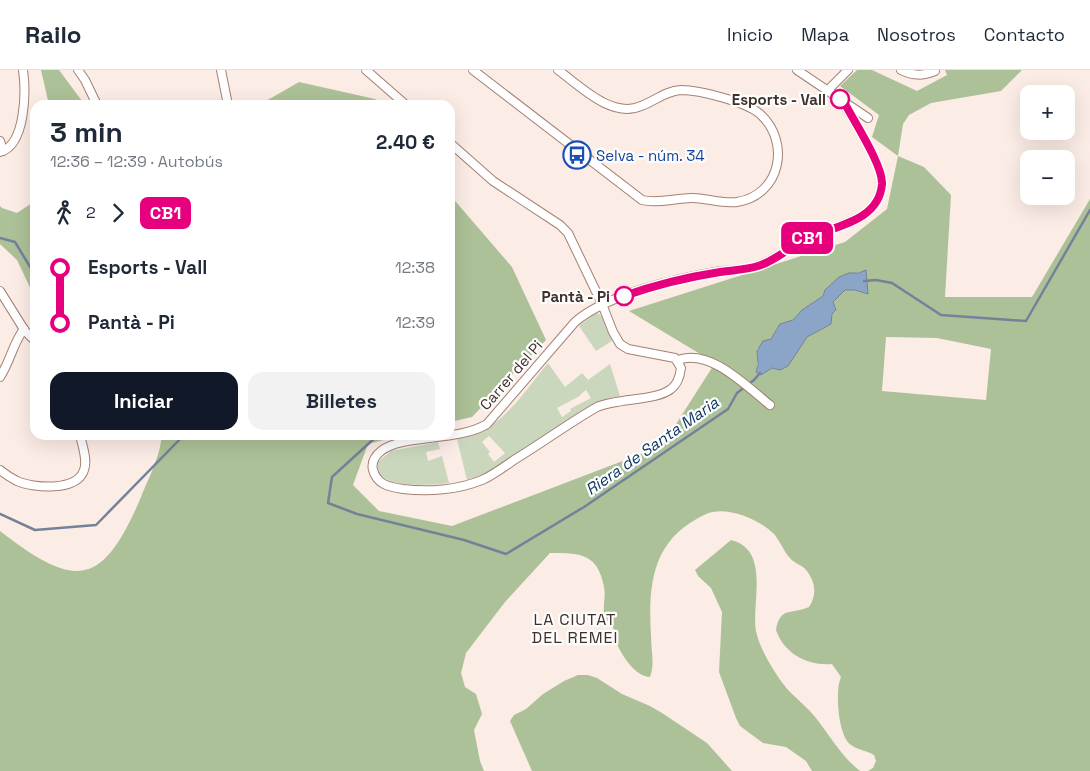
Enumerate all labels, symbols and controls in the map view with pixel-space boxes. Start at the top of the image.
text: Railo [25,19,82,50]
text: Inicio [727,23,773,46]
text: Mapa [801,23,849,46]
text: Nosotros [877,23,956,46]
text: Contacto [984,23,1065,46]
map controls [1020,85,1075,205]
button: + [1020,85,1075,140]
marker: Esports - Vall [830,89,850,109]
place label: Esports - Vall [732,90,826,109]
text: 3 min [50,114,123,150]
text: 2.40 € [376,130,435,155]
bus stop icon: Selva - núm. 34 [562,140,592,170]
place label: Selva - núm. 34 [596,146,705,165]
button: − [1020,150,1075,205]
text: 12:36 – 12:39 · Autobús [50,151,223,172]
icon: walk [50,199,78,227]
icon: forward [104,199,132,227]
text: CB1 [150,201,181,224]
text: 2 [86,202,96,223]
line badge: CB1 [778,222,836,254]
text: CB1 [791,226,823,249]
text: Esports - Vall [88,255,207,280]
text: 12:38 [395,257,435,278]
marker: Pantà - Pi [614,286,634,306]
place label: Pantà - Pi [542,287,610,306]
text: Pantà - Pi [88,310,175,335]
text: 12:39 [395,312,435,333]
street label: Carrer del Pi [475,336,547,414]
button: Iniciar [50,372,238,430]
button: Billetes [248,372,435,430]
water label: Riera de Santa Maria [581,392,723,500]
district label: LA CIUTAT DEL REMEI [532,609,618,648]

